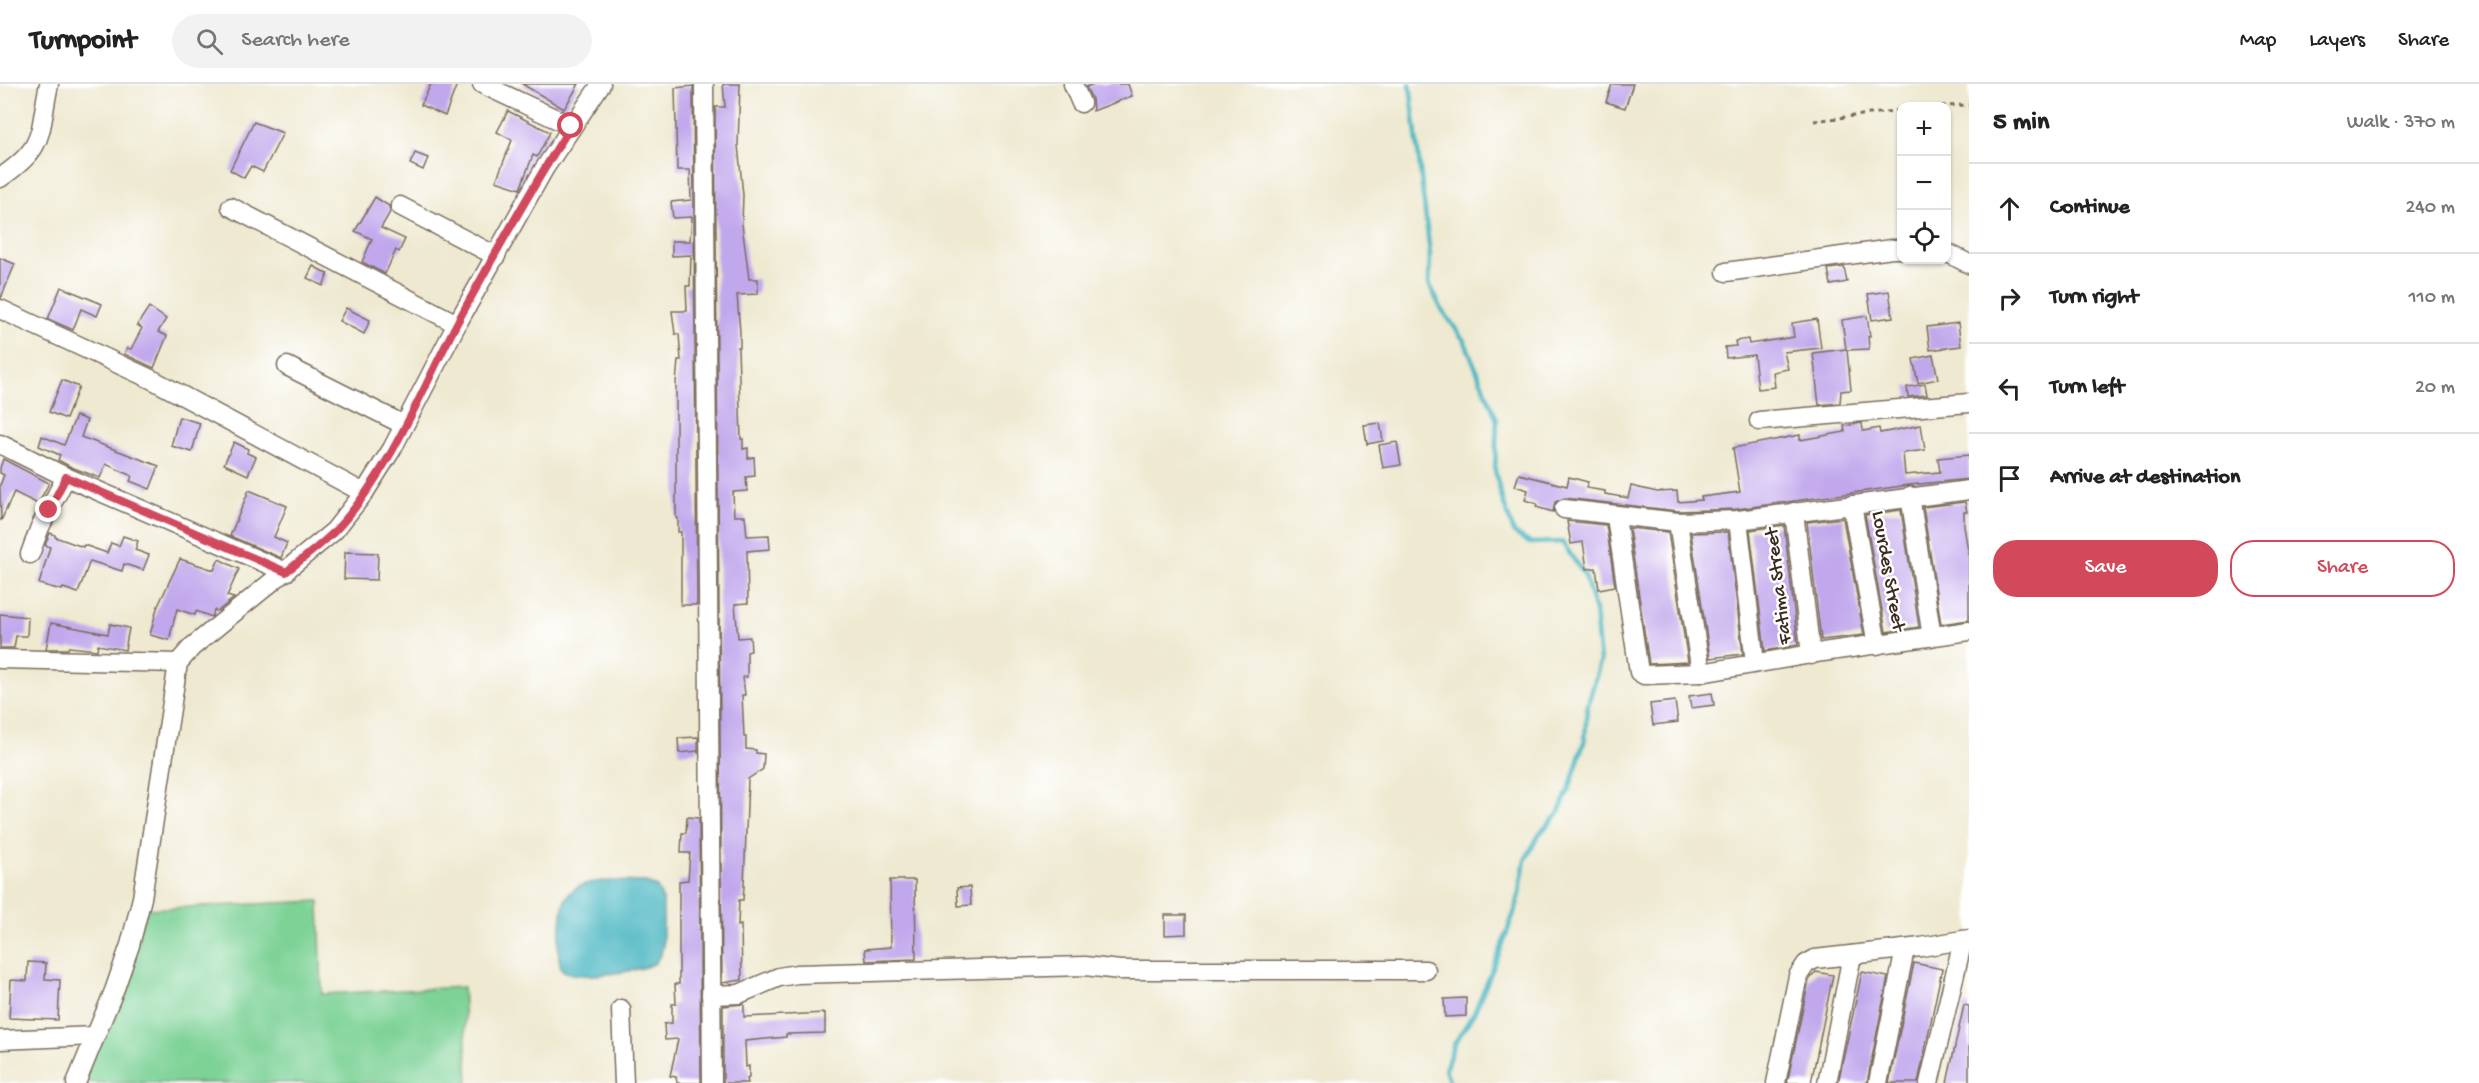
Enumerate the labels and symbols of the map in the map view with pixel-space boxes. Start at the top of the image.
route start [557,112,583,138]
route end [35,496,61,522]
street label: Lourdes Street [1865,509,1909,635]
street label: Fatima Street [1761,525,1799,647]

